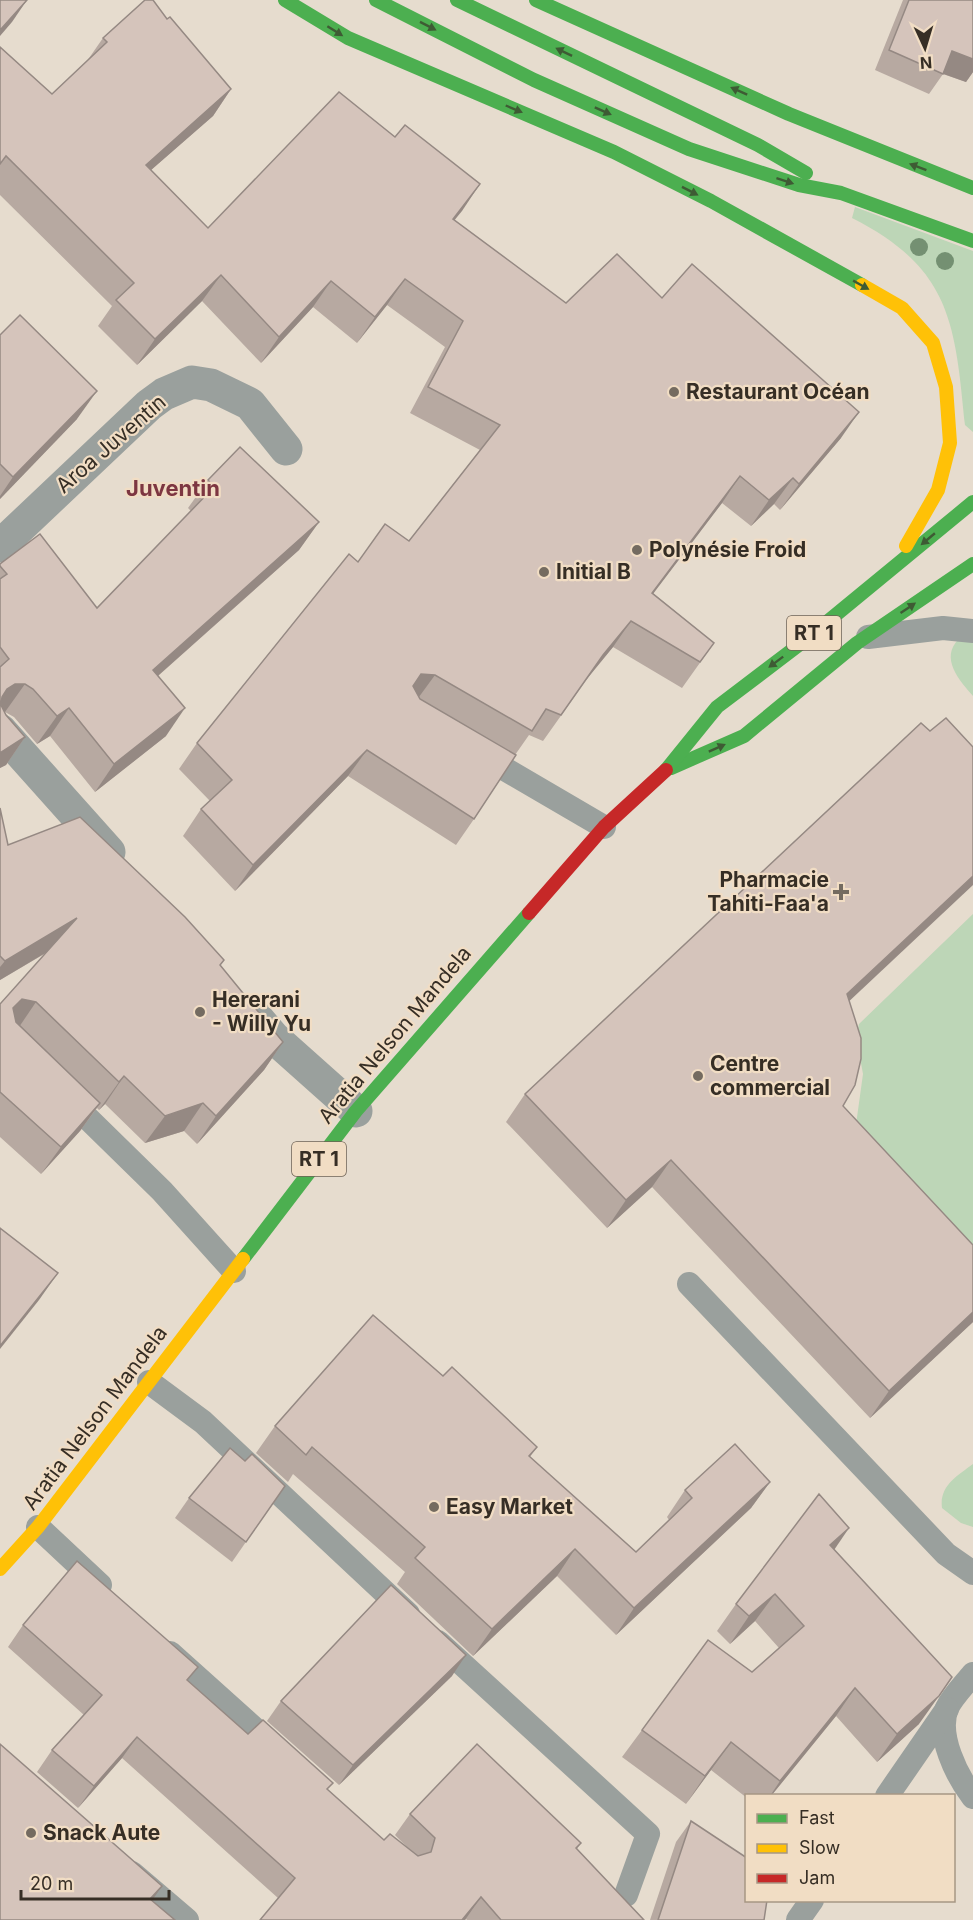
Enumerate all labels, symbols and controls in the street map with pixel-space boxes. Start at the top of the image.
north arrow [895,18,955,78]
one-way arrow [419,22,436,31]
one-way arrow [327,25,343,36]
one-way arrow [556,48,573,57]
text: N [919,53,933,73]
one-way arrow [730,87,747,96]
one-way arrow [505,104,523,114]
one-way arrow [595,106,613,116]
one-way arrow [909,162,927,172]
one-way arrow [776,176,794,186]
one-way arrow [682,186,699,196]
one-way arrow [853,280,870,290]
place label: Restaurant Océan [686,379,870,404]
marker: Restaurant Océan [667,385,681,399]
street label: Aroa Juventin [51,389,171,498]
district label: Juventin [126,475,220,501]
one-way arrow [921,532,936,545]
place label: Polynésie Froid [649,537,806,562]
marker: Polynésie Froid [630,543,644,557]
place label: Initial B [556,559,631,584]
marker: Initial B [537,565,551,579]
one-way arrow [900,603,916,614]
road number: RT 1 [787,616,841,650]
one-way arrow [769,656,785,668]
one-way arrow [709,743,726,752]
place label: Pharmacie Tahiti-Faa'a [707,867,829,916]
marker: Pharmacie Tahiti-Faa'a [834,885,848,899]
street label: Aratia Nelson Mandela [313,941,476,1129]
place label: Hererani - Willy Yu [212,987,311,1036]
marker: Hererani - Willy Yu [193,1005,207,1019]
place label: Centre commercial [710,1051,830,1100]
marker: Centre commercial [691,1069,705,1083]
road number: RT 1 [292,1142,346,1176]
street label: Aratia Nelson Mandela [17,1321,172,1515]
place label: Easy Market [446,1494,573,1519]
marker: Easy Market [427,1500,441,1514]
legend [745,1794,955,1902]
text: Fast [799,1807,835,1828]
place label: Snack Aute [43,1820,160,1845]
marker: Snack Aute [24,1826,38,1840]
text: Slow [799,1837,840,1858]
scale bar [21,1863,170,1901]
text: Jam [799,1867,835,1888]
text: 20 m [30,1873,73,1894]

